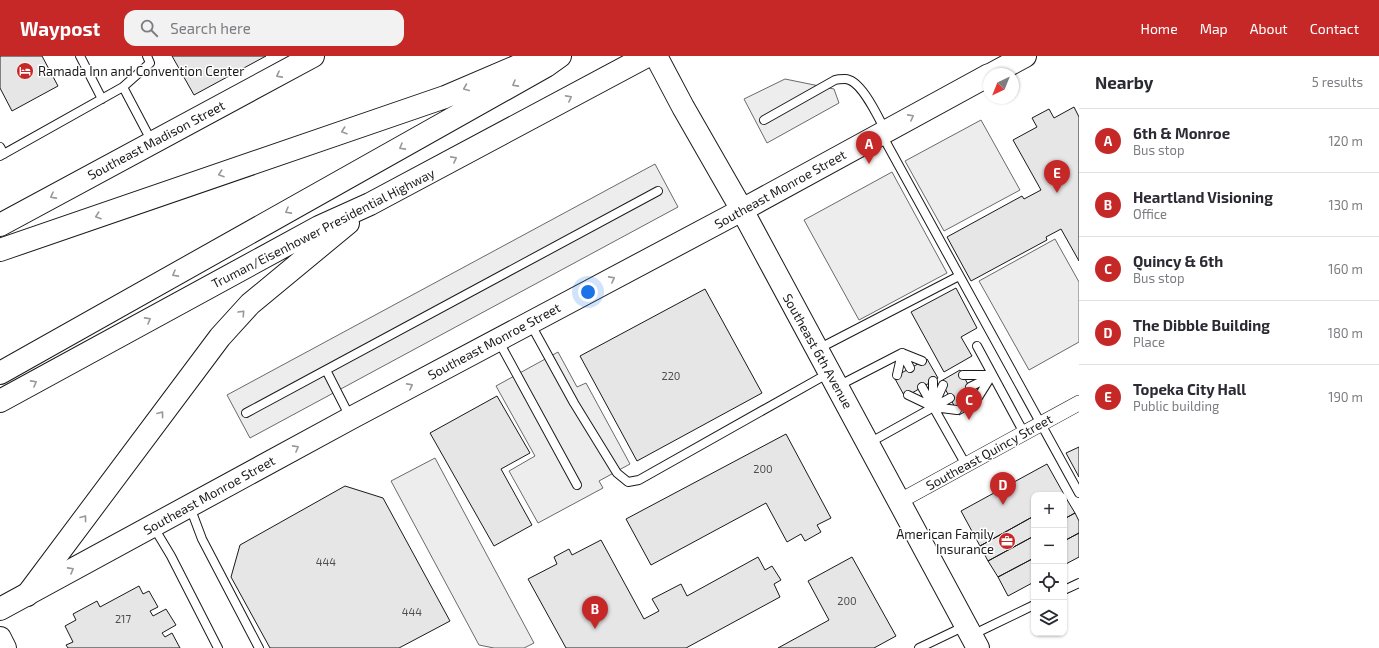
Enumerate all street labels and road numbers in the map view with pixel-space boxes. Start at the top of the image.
street label: Southeast Madison Street [85,97,227,183]
street label: Southeast Monroe Street [711,146,849,232]
street label: Truman/Eisenhower Presidential Highway [209,164,437,292]
street label: Southeast 6th Avenue [780,291,856,411]
street label: Southeast Monroe Street [425,299,563,383]
street label: Southeast Quincy Street [923,411,1055,493]
street label: Southeast Monroe Street [140,452,278,538]

